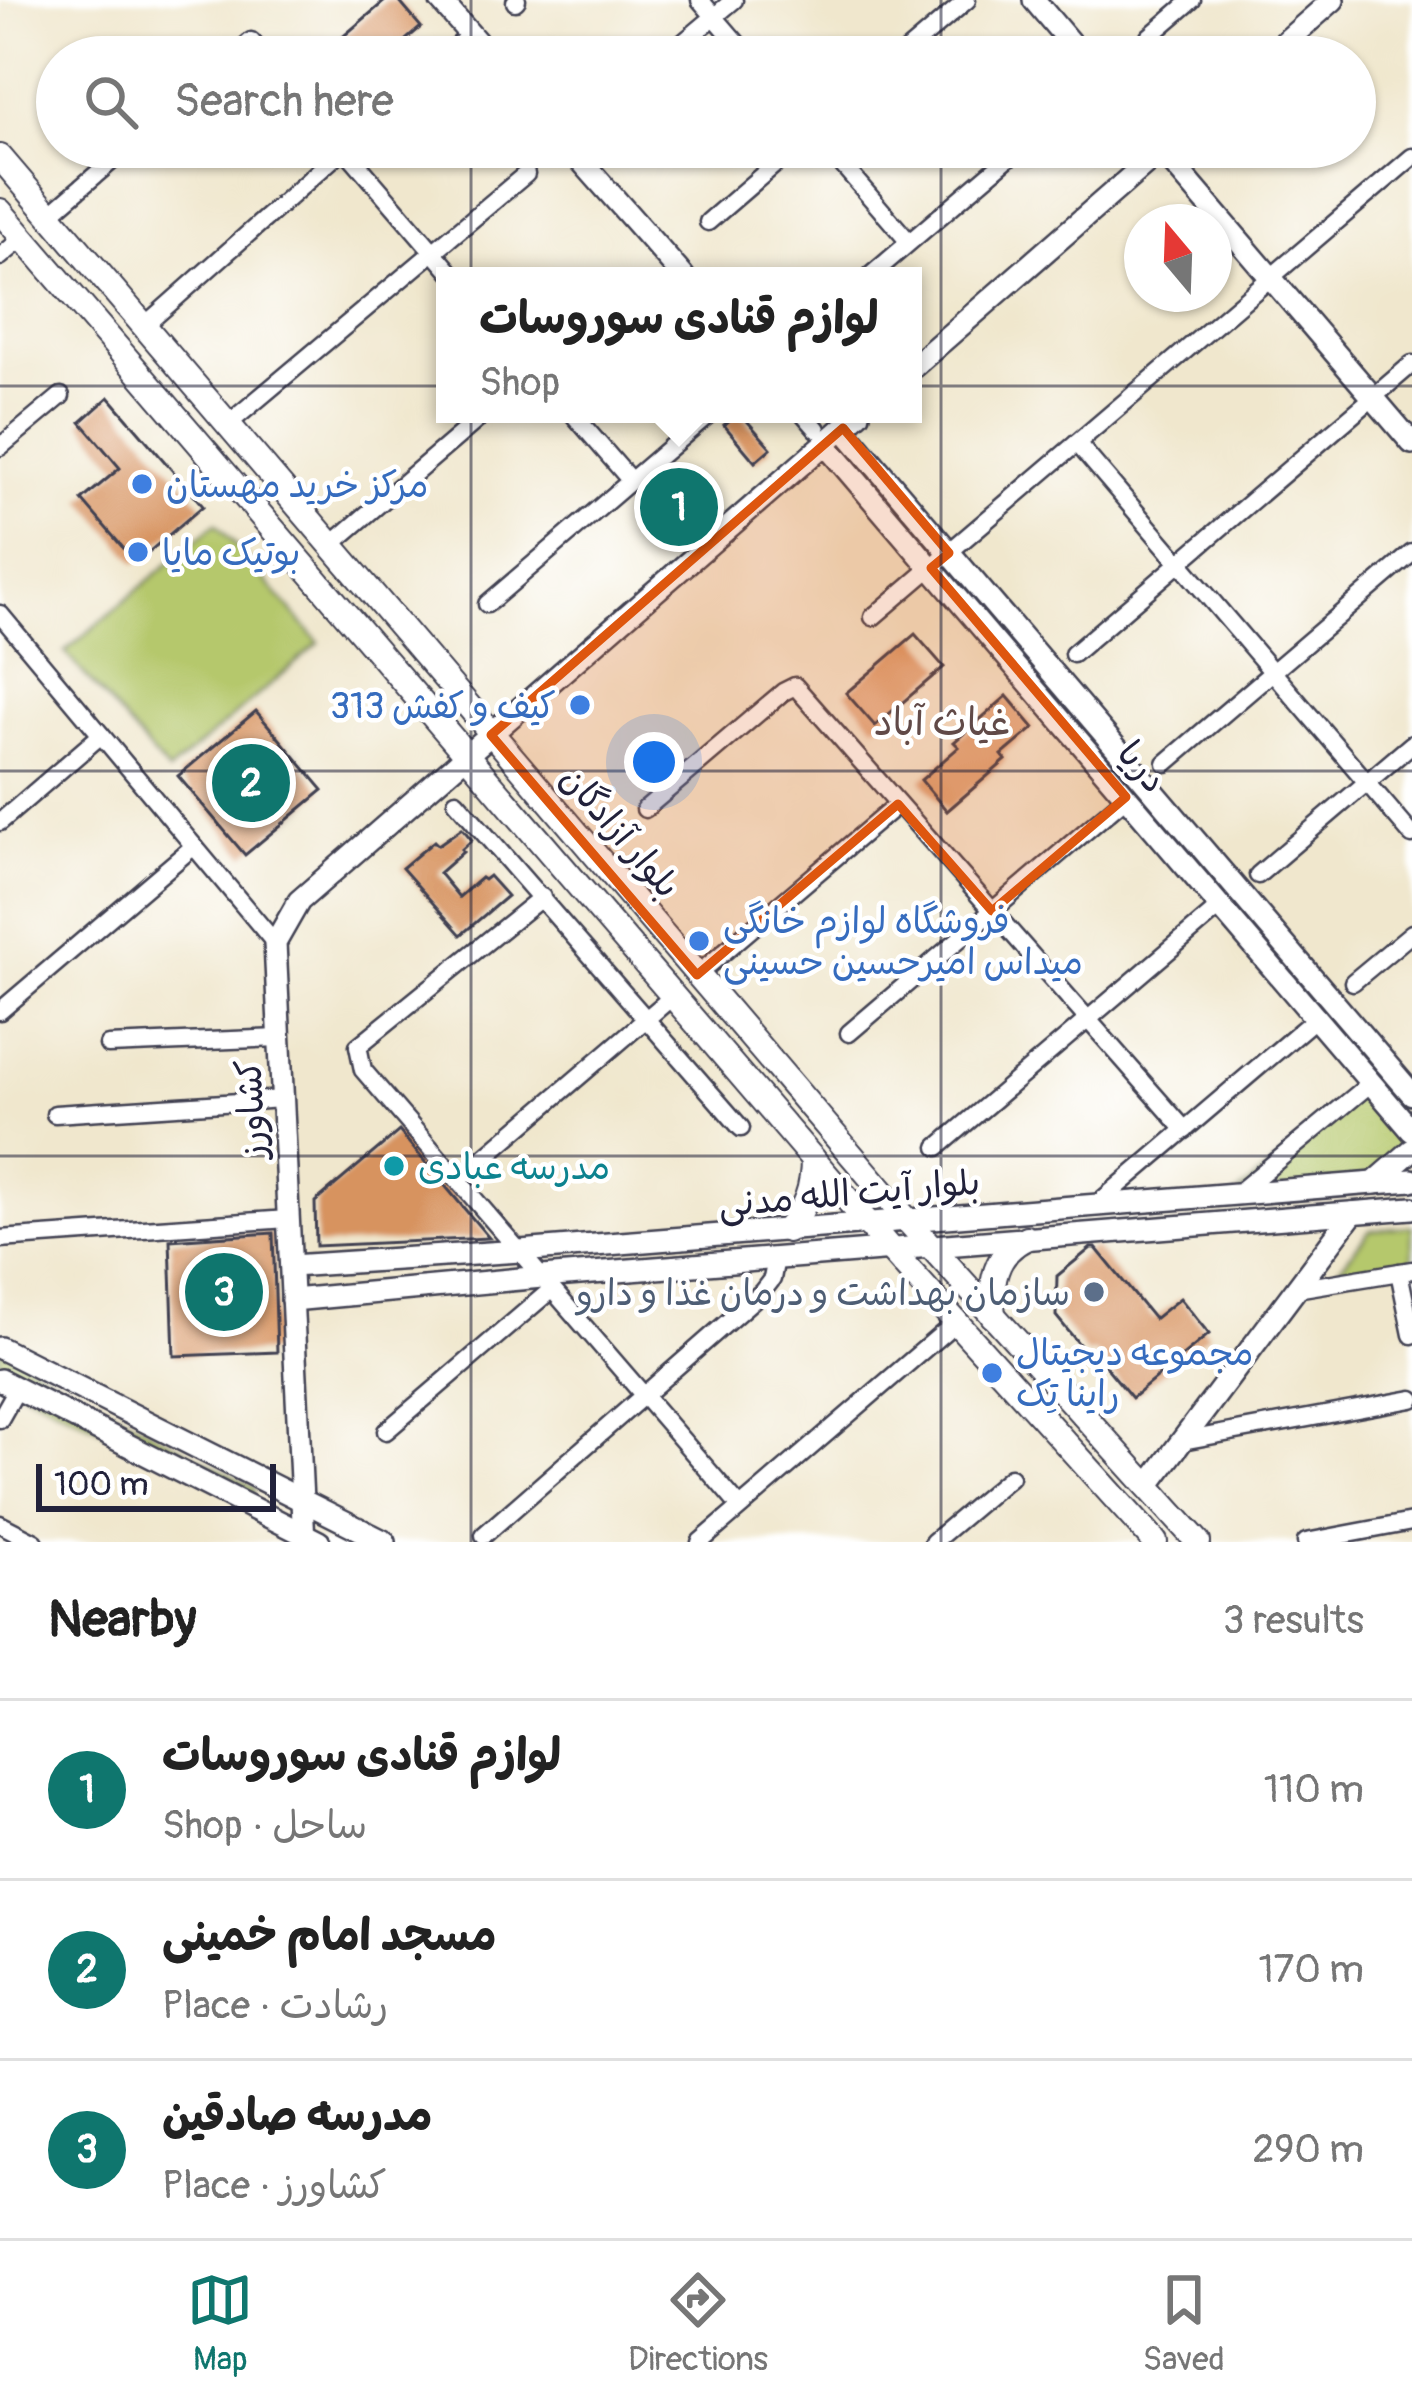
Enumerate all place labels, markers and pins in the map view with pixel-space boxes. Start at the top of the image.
pin: 1 [640,462,718,552]
place label: مرکز خرید مهستان [166,463,429,508]
marker: مرکز خرید مهستان [129,471,155,497]
place label: بوتیک مایا [162,531,300,576]
marker: بوتیک مایا [125,539,151,565]
place label: کیف و کفش 313 [330,684,556,729]
marker: کیف و کفش 313 [567,692,593,718]
pin: 2 [212,738,290,828]
place label: فروشگاه لوازم خانگی میداس امیرحسین حسینی [723,899,1083,985]
marker: فروشگاه لوازم خانگی میداس امیرحسین حسینی [686,928,712,954]
place label: مدرسه عبادی [418,1145,610,1190]
marker: مدرسه عبادی [381,1153,407,1179]
pin: 3 [185,1247,263,1337]
place label: سازمان بهداشت و درمان غذا و دارو [574,1271,1070,1316]
marker: سازمان بهداشت و درمان غذا و دارو [1081,1279,1107,1305]
place label: مجموعه دیجیتال راینا تِک [1016,1331,1254,1417]
marker: مجموعه دیجیتال راینا تِک [979,1360,1005,1386]

